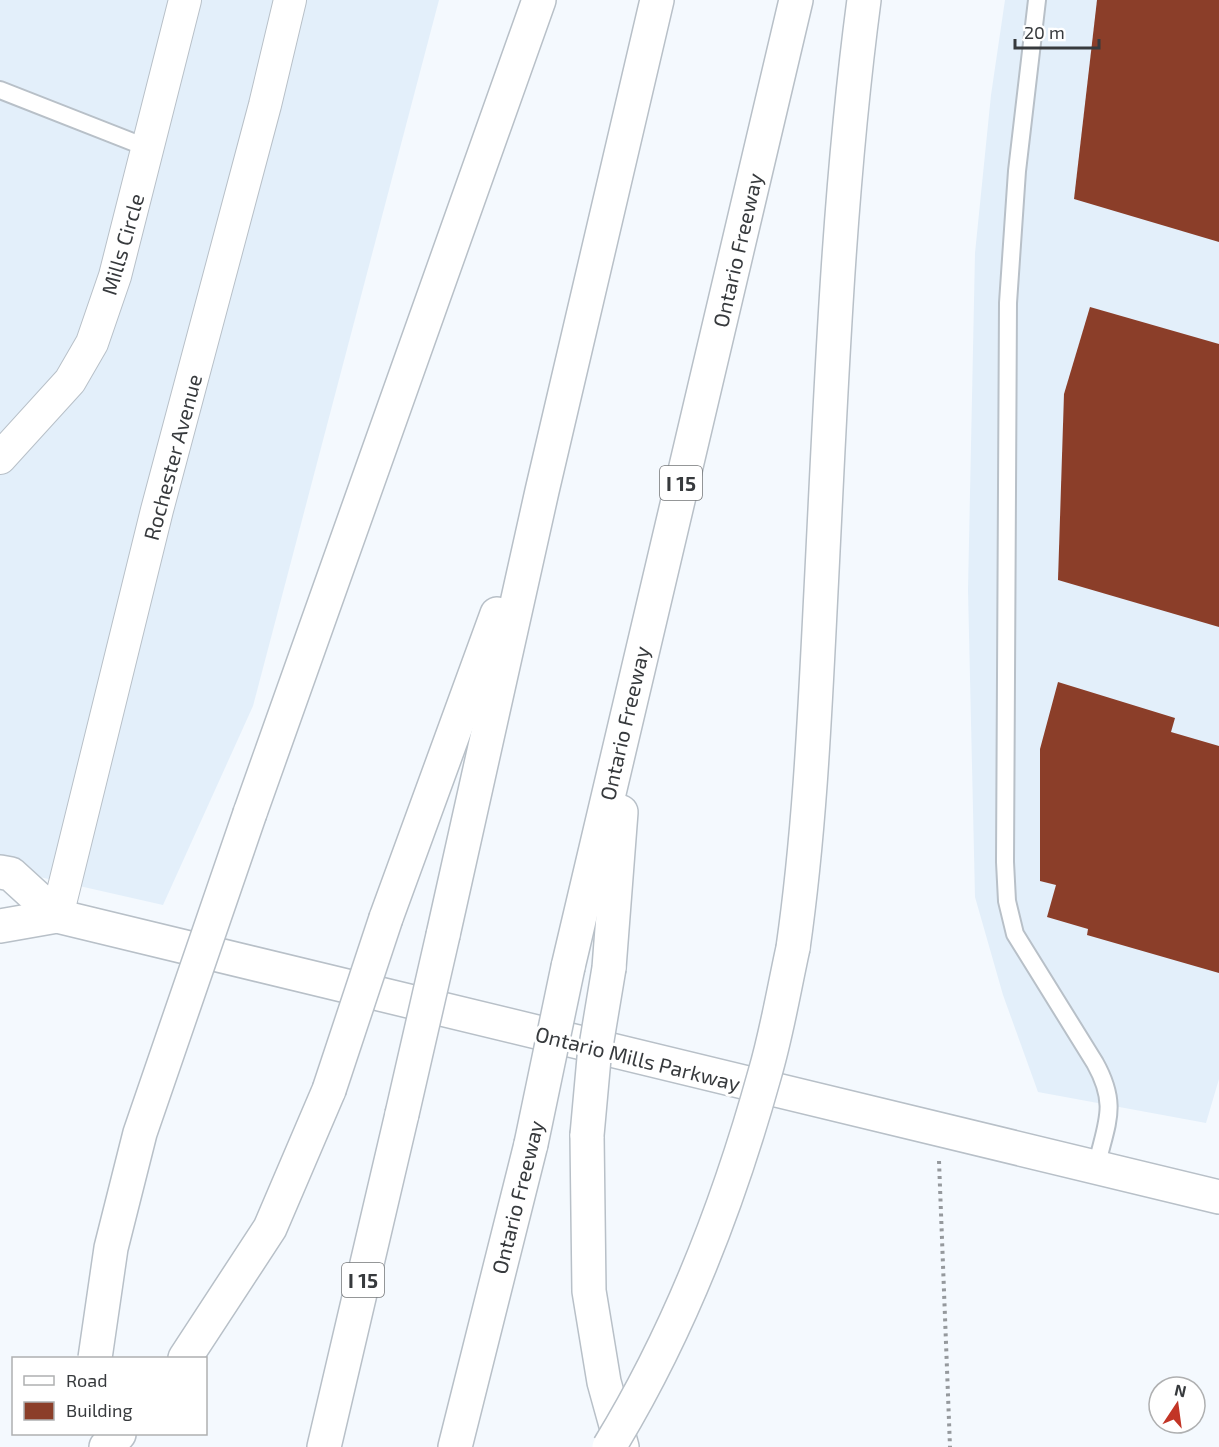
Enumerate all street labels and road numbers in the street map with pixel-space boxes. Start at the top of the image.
street label: Ontario Freeway [707,170,767,330]
street label: Mills Circle [96,190,148,298]
street label: Rochester Avenue [138,371,206,543]
road number: I 15 [660,466,702,500]
street label: Ontario Freeway [594,643,654,803]
street label: Ontario Mills Parkway [533,1020,743,1096]
street label: Ontario Freeway [486,1118,548,1276]
road number: I 15 [342,1263,384,1297]

